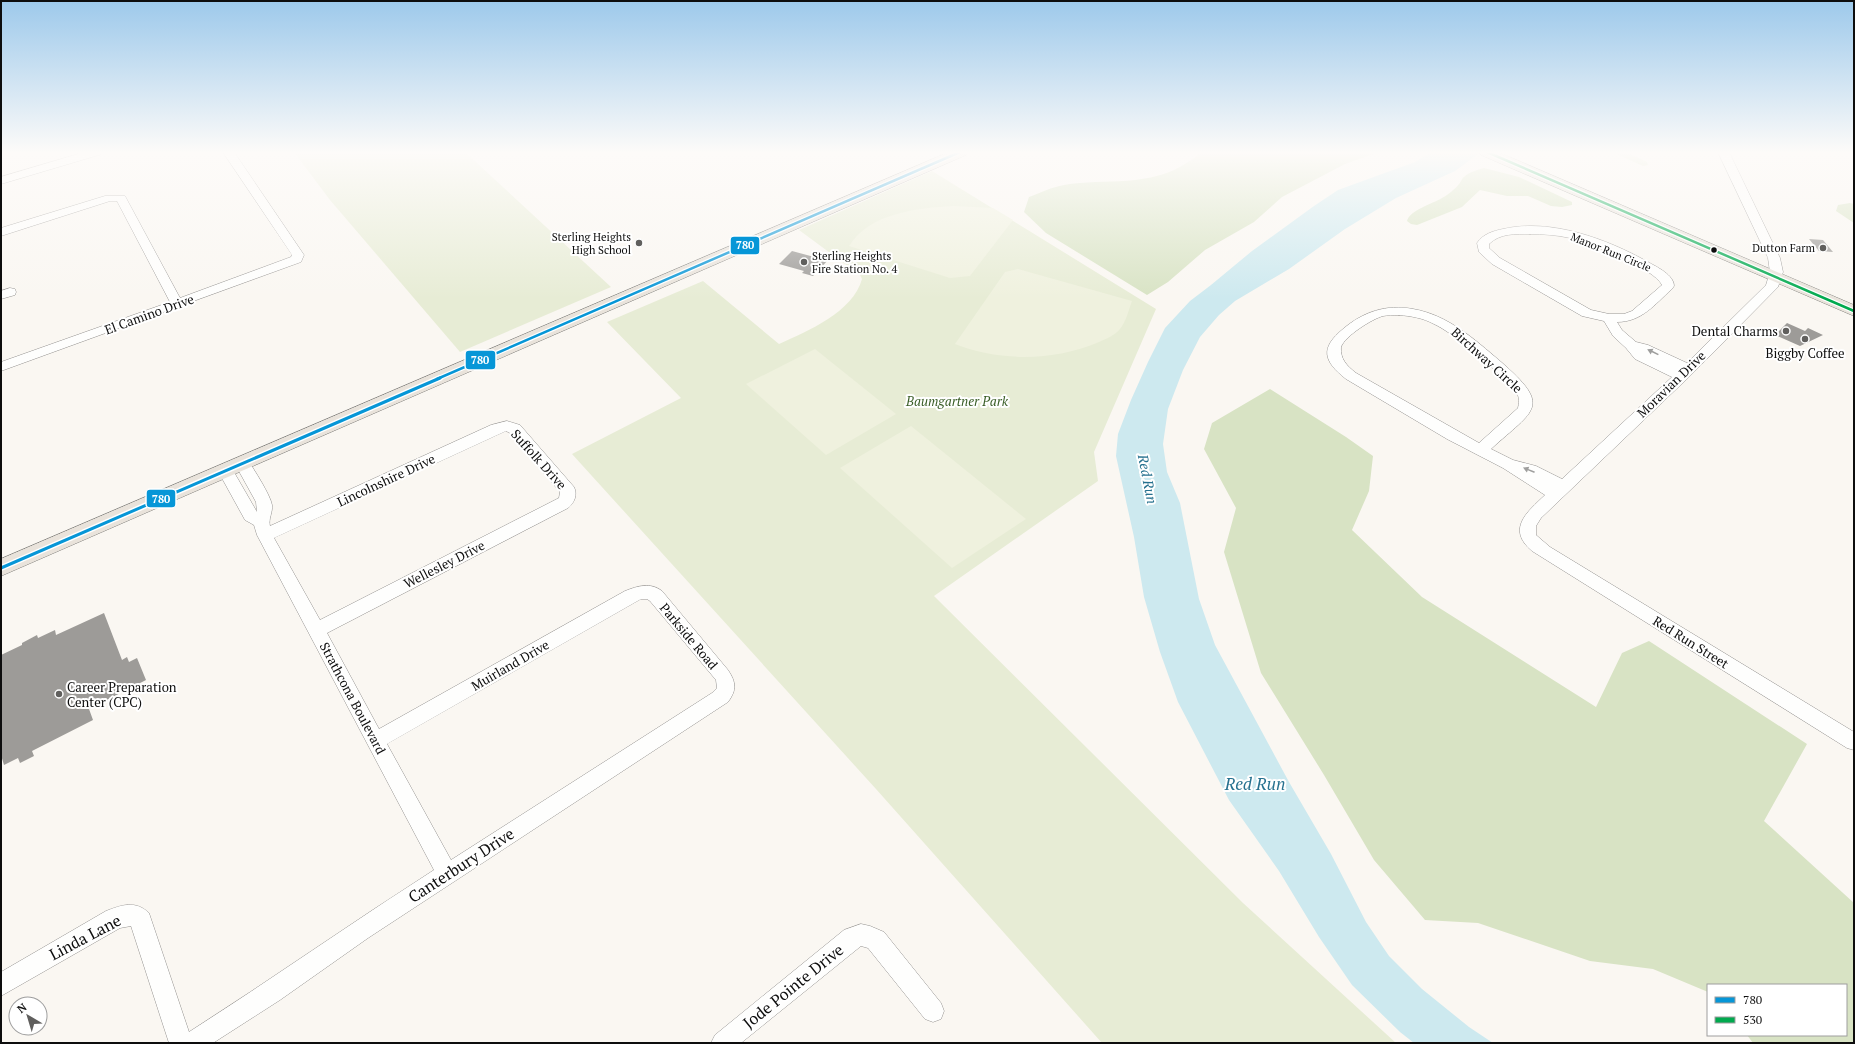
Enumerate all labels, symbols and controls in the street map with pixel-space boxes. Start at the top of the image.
street label: Manor Run Circle [1569,229,1654,275]
place label: Sterling Heights High School [552,230,631,257]
line badge: 780 [730,236,760,255]
marker: Sterling Heights High School [634,238,644,248]
text: 780 [736,238,754,252]
place label: Dutton Farm [1752,241,1815,255]
marker: Dutton Farm [1818,243,1828,253]
unlabelled marker [1709,245,1719,255]
place label: Sterling Heights Fire Station No. 4 [812,249,897,276]
marker: Sterling Heights Fire Station No. 4 [799,257,809,267]
street label: El Camino Drive [102,290,196,338]
place label: Dental Charms [1692,322,1778,340]
street label: Birchway Circle [1447,323,1527,397]
marker: Dental Charms [1781,326,1791,336]
marker: Biggby Coffee [1800,334,1810,344]
place label: Biggby Coffee [1765,344,1845,362]
street label: Moravian Drive [1633,347,1709,421]
one-way arrow [1647,349,1659,355]
line badge: 780 [465,350,496,370]
text: 780 [471,353,489,367]
park label: Baumgartner Park [905,392,1009,410]
street label: Suffolk Drive [507,425,571,493]
street label: Lincolnshire Drive [334,449,438,511]
water label: Red Run [1134,452,1162,505]
one-way arrow [1524,467,1535,473]
line badge: 780 [146,489,176,508]
text: 780 [152,492,170,506]
street label: Wellesley Drive [400,536,488,592]
street label: Parkside Road [656,599,722,673]
street label: Red Run Street [1650,612,1732,673]
street label: Muirland Drive [468,635,552,695]
street label: Strathcona Boulevard [316,639,390,757]
place label: Career Preparation Center (CPC) [67,678,177,711]
marker: Career Preparation Center (CPC) [54,689,64,699]
water label: Red Run [1224,772,1285,795]
street label: Canterbury Drive [404,822,518,908]
street label: Linda Lane [45,909,125,965]
street label: Jode Pointe Drive [738,939,848,1033]
legend [1707,984,1847,1036]
text: 780 [1743,992,1762,1007]
north arrow [8,996,48,1036]
text: N [14,1000,30,1016]
text: 530 [1743,1012,1762,1027]

